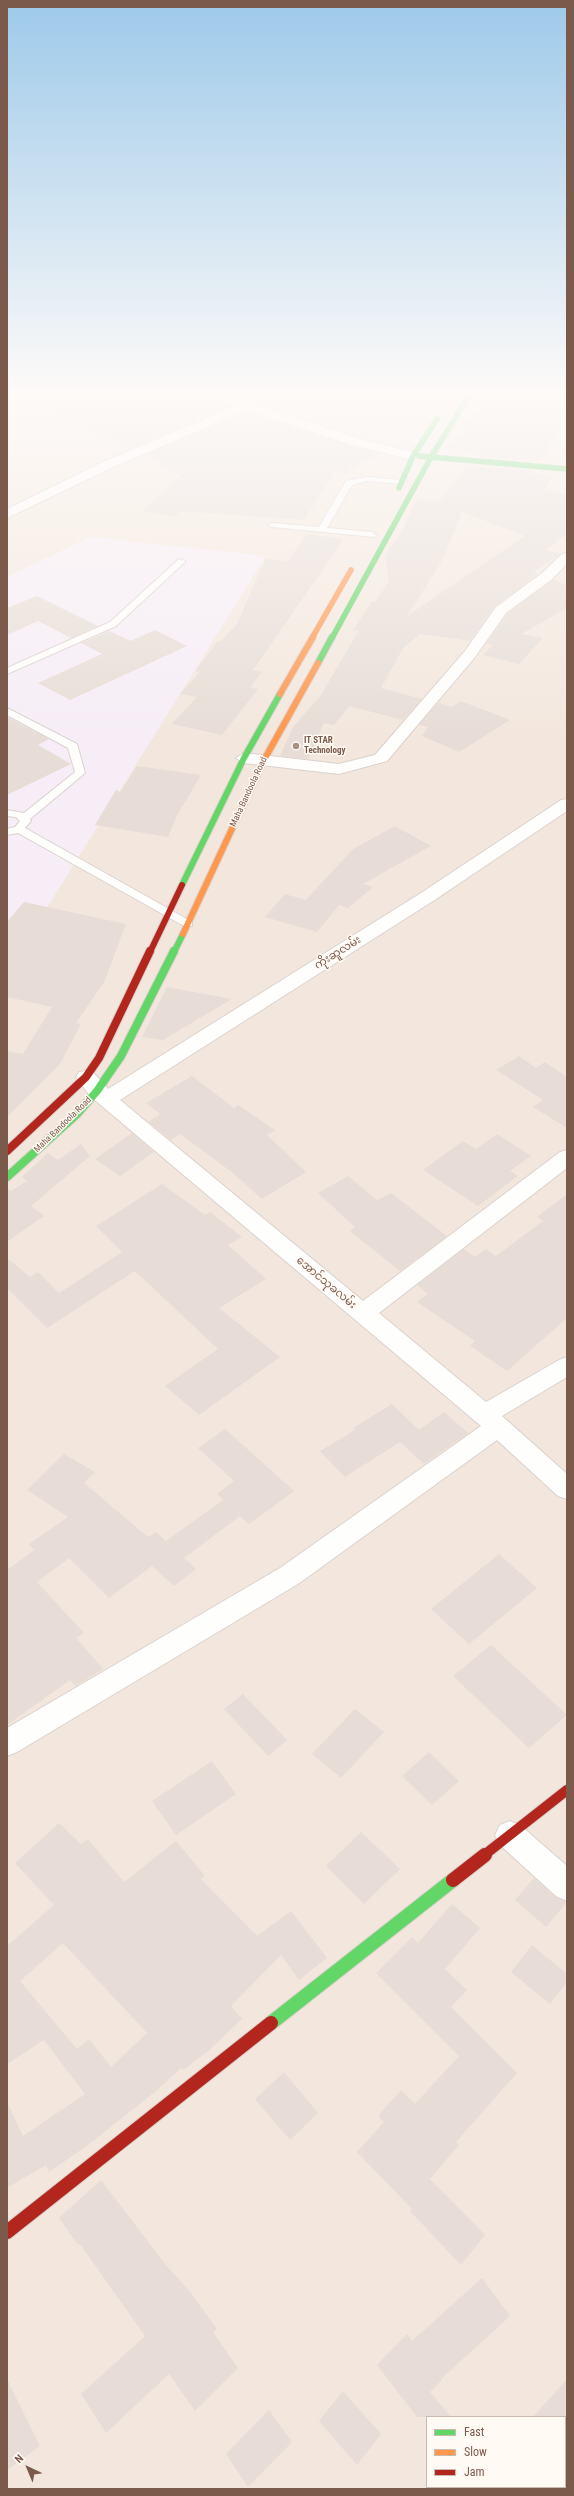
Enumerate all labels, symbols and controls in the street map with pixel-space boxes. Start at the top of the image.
place label: IT STAR Technology [304,736,346,757]
marker: IT STAR Technology [291,741,301,751]
street label: Maha Bandoola Road [228,756,270,828]
street label: ကိုးဆူလမ်း [312,934,364,972]
street label: Maha Bandoola Road [32,1095,94,1155]
street label: အောင်သုခလမ်း [293,1254,359,1312]
legend [426,2416,566,2488]
text: Fast [464,2425,484,2439]
text: Slow [464,2445,487,2459]
north arrow [8,2448,48,2488]
text: N [12,2452,26,2466]
text: Jam [464,2465,485,2479]

